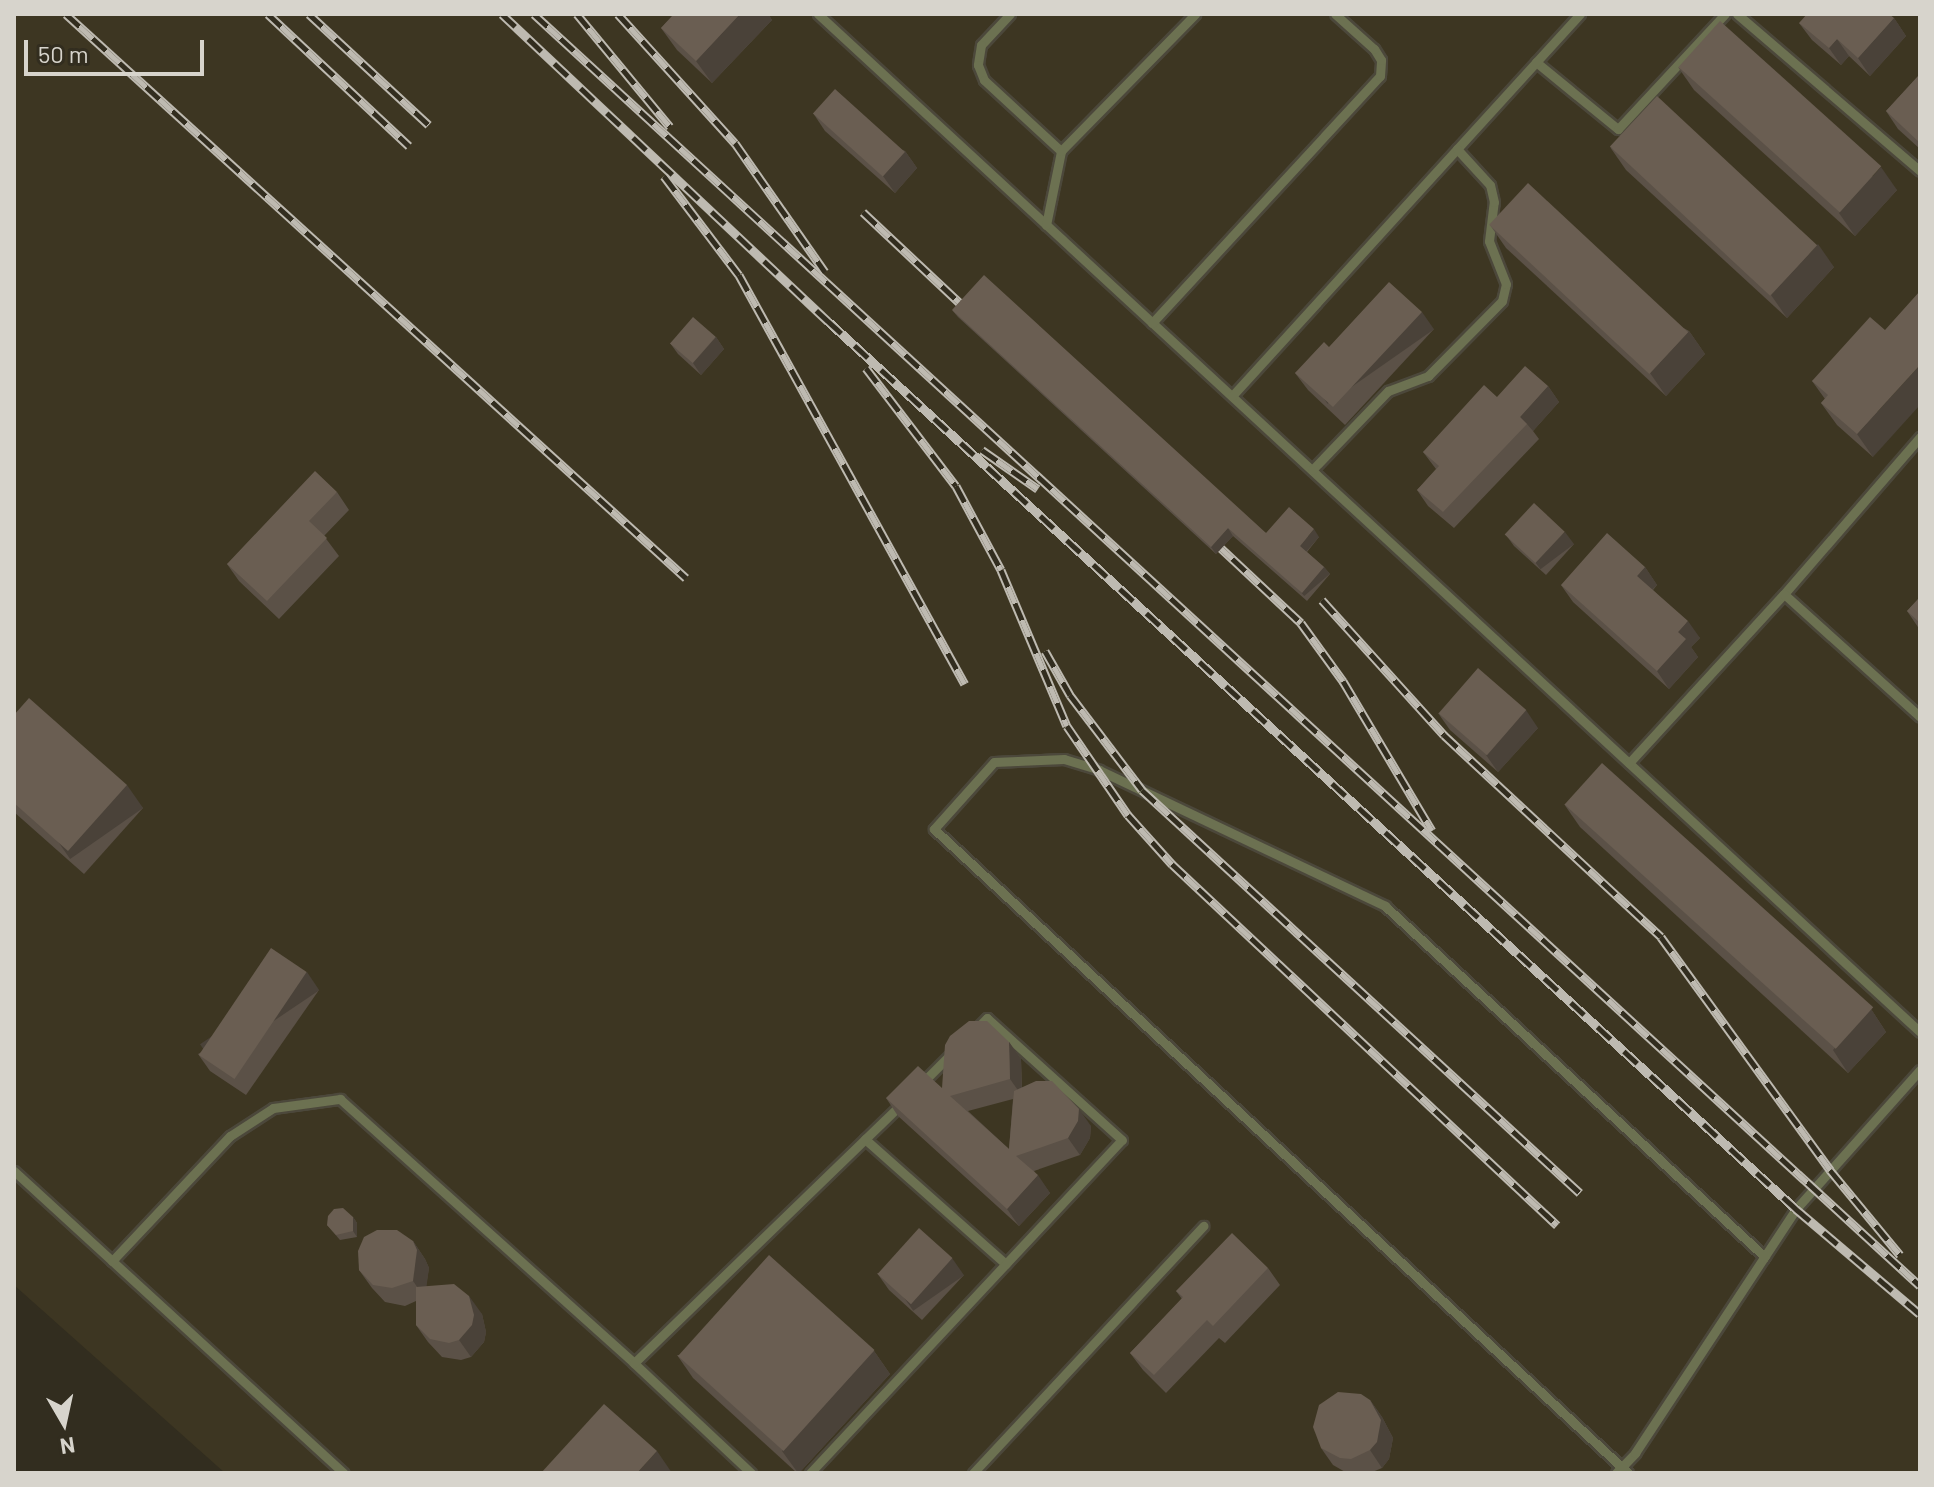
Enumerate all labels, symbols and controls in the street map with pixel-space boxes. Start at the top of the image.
scale bar [28,24,208,74]
text: 50 m [38,39,89,68]
north arrow [24,1383,104,1463]
text: N [58,1433,77,1461]

